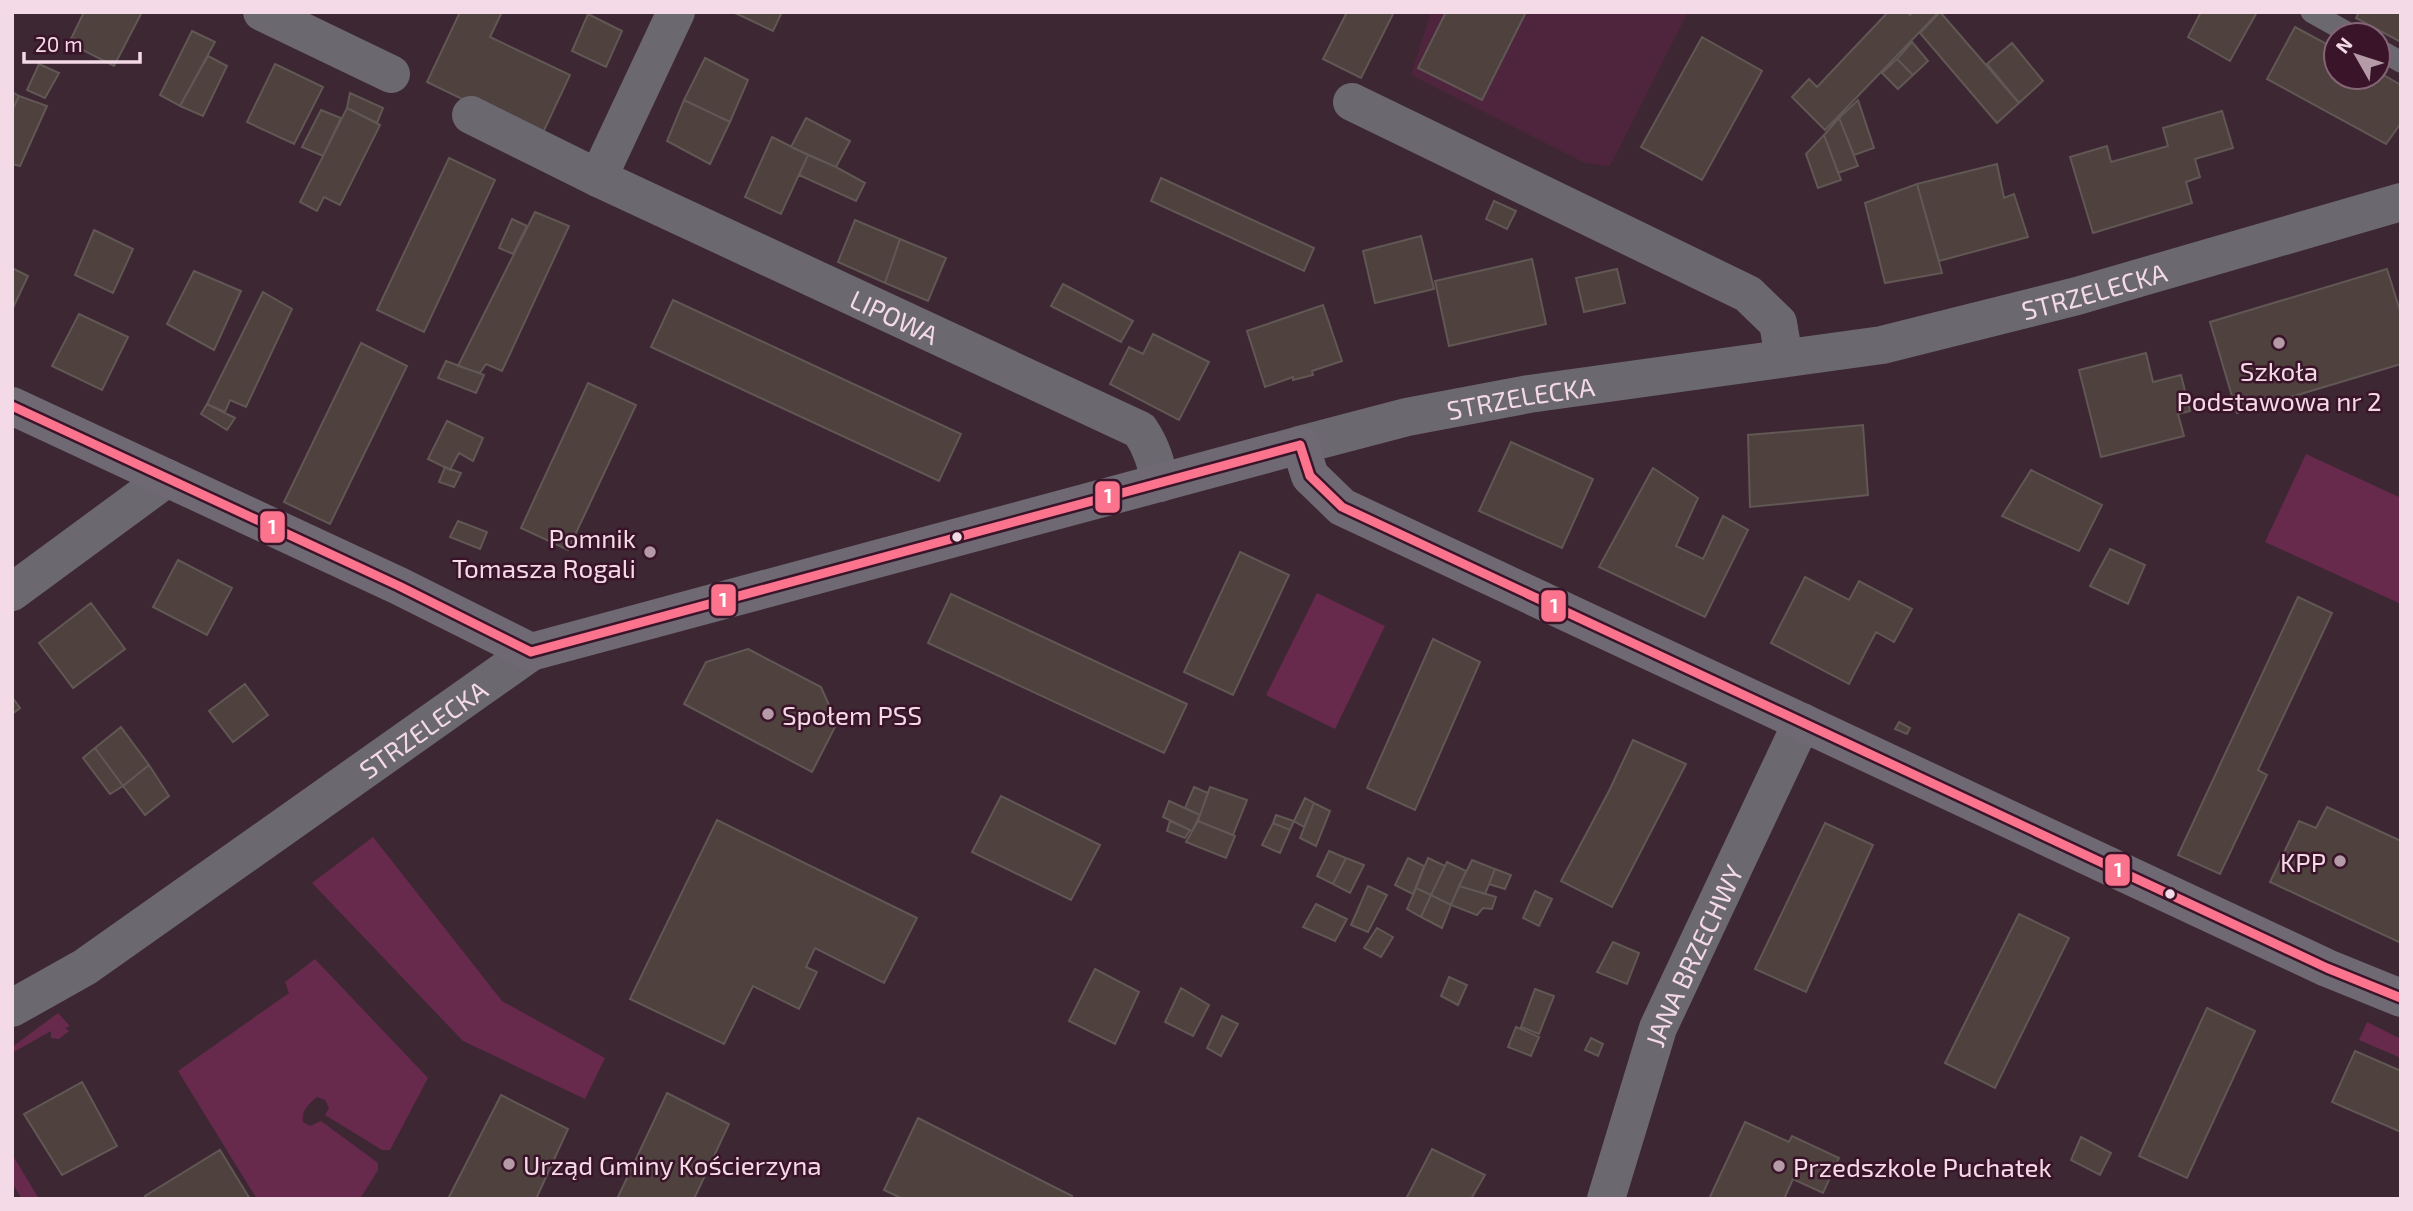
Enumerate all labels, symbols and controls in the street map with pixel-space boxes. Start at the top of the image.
scale bar [24,21,140,65]
north arrow [2322,21,2392,91]
text: 20 m [35,31,83,56]
text: N [2330,32,2357,58]
street label: STRZELECKA [2018,255,2170,325]
street label: LIPOWA [846,282,944,350]
marker: Szkoła Podstawowa nr 2 [2271,335,2287,351]
place label: Szkoła Podstawowa nr 2 [2176,355,2382,416]
street label: STRZELECKA [1444,370,1596,425]
line badge: 1 [1094,480,1121,514]
text: 1 [1104,484,1112,507]
line badge: 1 [259,510,286,544]
text: 1 [268,515,276,538]
place label: Pomnik Tomasza Rogali [452,522,636,583]
unlabelled marker [950,530,964,544]
marker: Pomnik Tomasza Rogali [642,544,658,560]
line badge: 1 [710,583,737,617]
text: 1 [719,588,727,611]
line badge: 1 [1540,589,1567,623]
text: 1 [1550,594,1558,617]
street label: STRZELECKA [353,673,492,784]
place label: Społem PSS [782,699,922,730]
marker: Społem PSS [760,706,776,722]
place label: KPP [2280,846,2326,877]
line badge: 1 [2104,853,2131,887]
marker: KPP [2332,853,2348,869]
text: 1 [2114,858,2122,881]
street label: JANA BRZECHWY [1638,859,1748,1050]
unlabelled marker [2163,887,2177,901]
place label: Urząd Gminy Kościerzyna [523,1149,822,1180]
place label: Przedszkole Puchatek [1793,1151,2052,1182]
marker: Urząd Gminy Kościerzyna [501,1156,517,1172]
marker: Przedszkole Puchatek [1771,1158,1787,1174]

